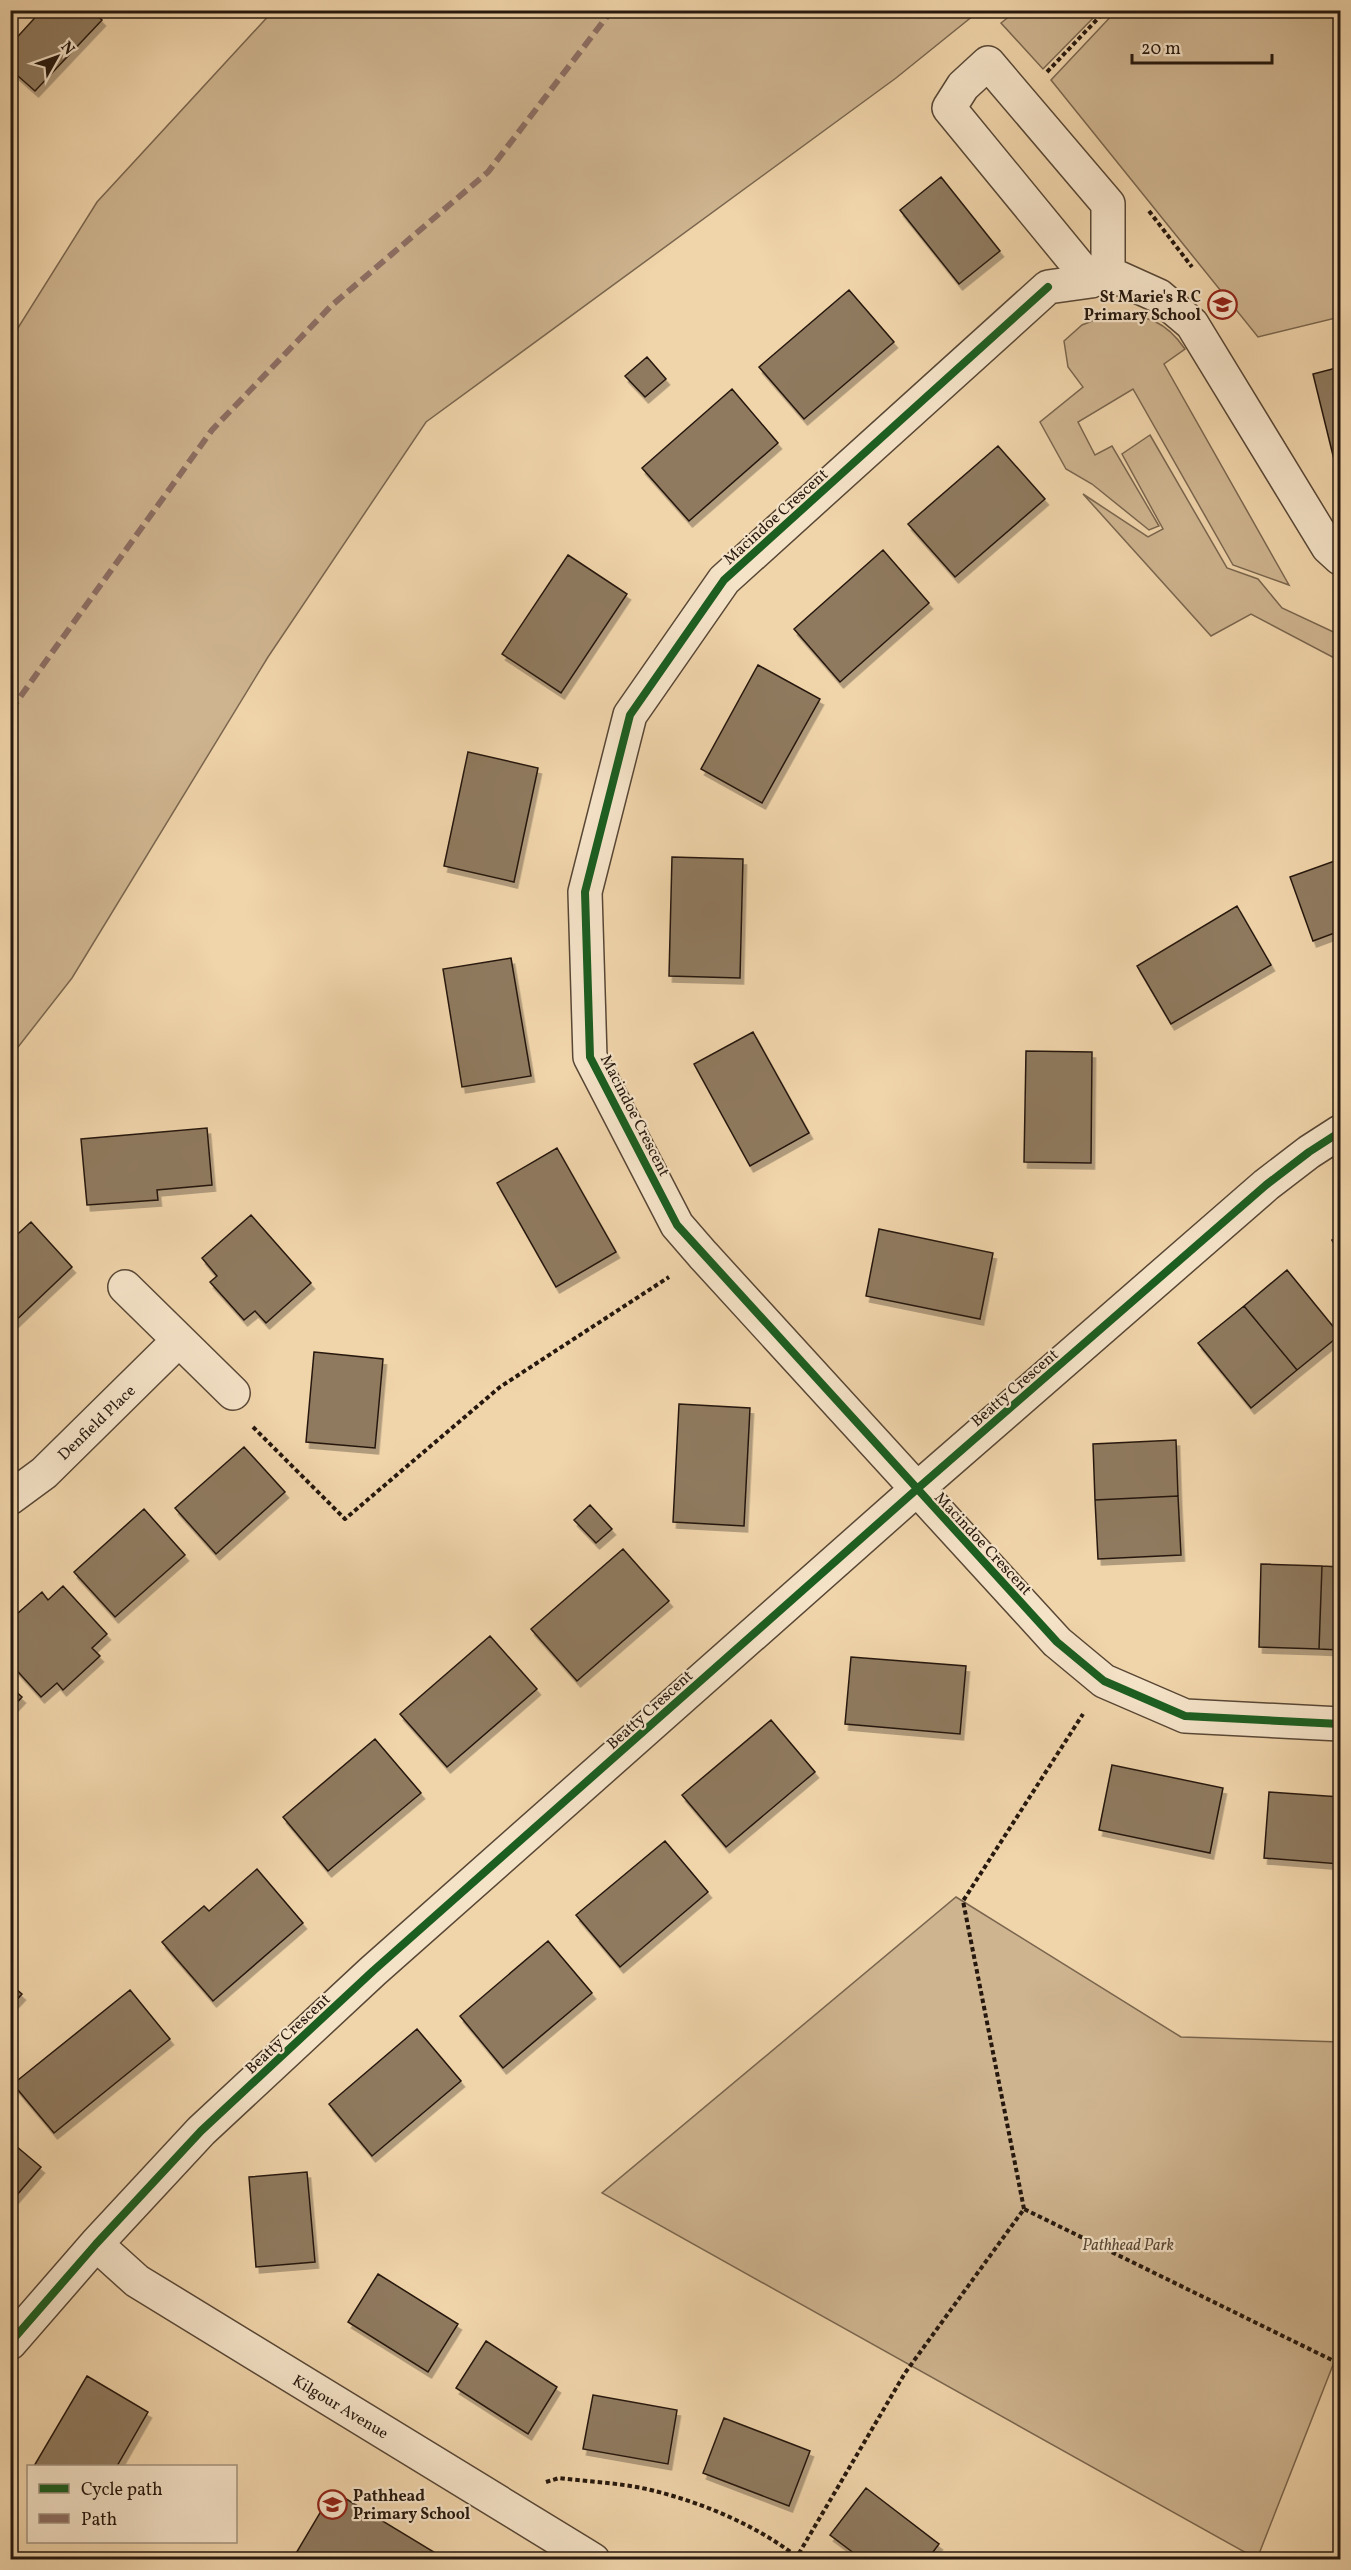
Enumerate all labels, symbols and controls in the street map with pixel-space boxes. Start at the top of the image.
north arrow [27,27,87,87]
scale bar [1132,27,1272,65]
text: N [55,37,79,60]
text: 20 m [1141,37,1181,62]
place label: St Marie's R C Primary School [1084,287,1202,327]
school or university icon: St Marie's R C Primary School [1206,289,1238,321]
street label: Macindoe Crescent [719,464,834,571]
street label: Macindoe Crescent [594,1051,675,1181]
street label: Beatty Crescent [967,1344,1064,1433]
street label: Denfield Place [54,1381,141,1466]
street label: Macindoe Crescent [929,1488,1037,1601]
street label: Beatty Crescent [602,1666,699,1755]
street label: Beatty Crescent [241,1989,336,2080]
park label: Pathhead Park [1082,2235,1174,2257]
street label: Kilgour Avenue [288,2370,392,2445]
legend [27,2465,237,2543]
text: Cycle path [81,2478,163,2503]
place label: Pathhead Primary School [353,2486,471,2526]
school or university icon: Pathhead Primary School [316,2488,348,2520]
text: Path [81,2508,117,2533]

